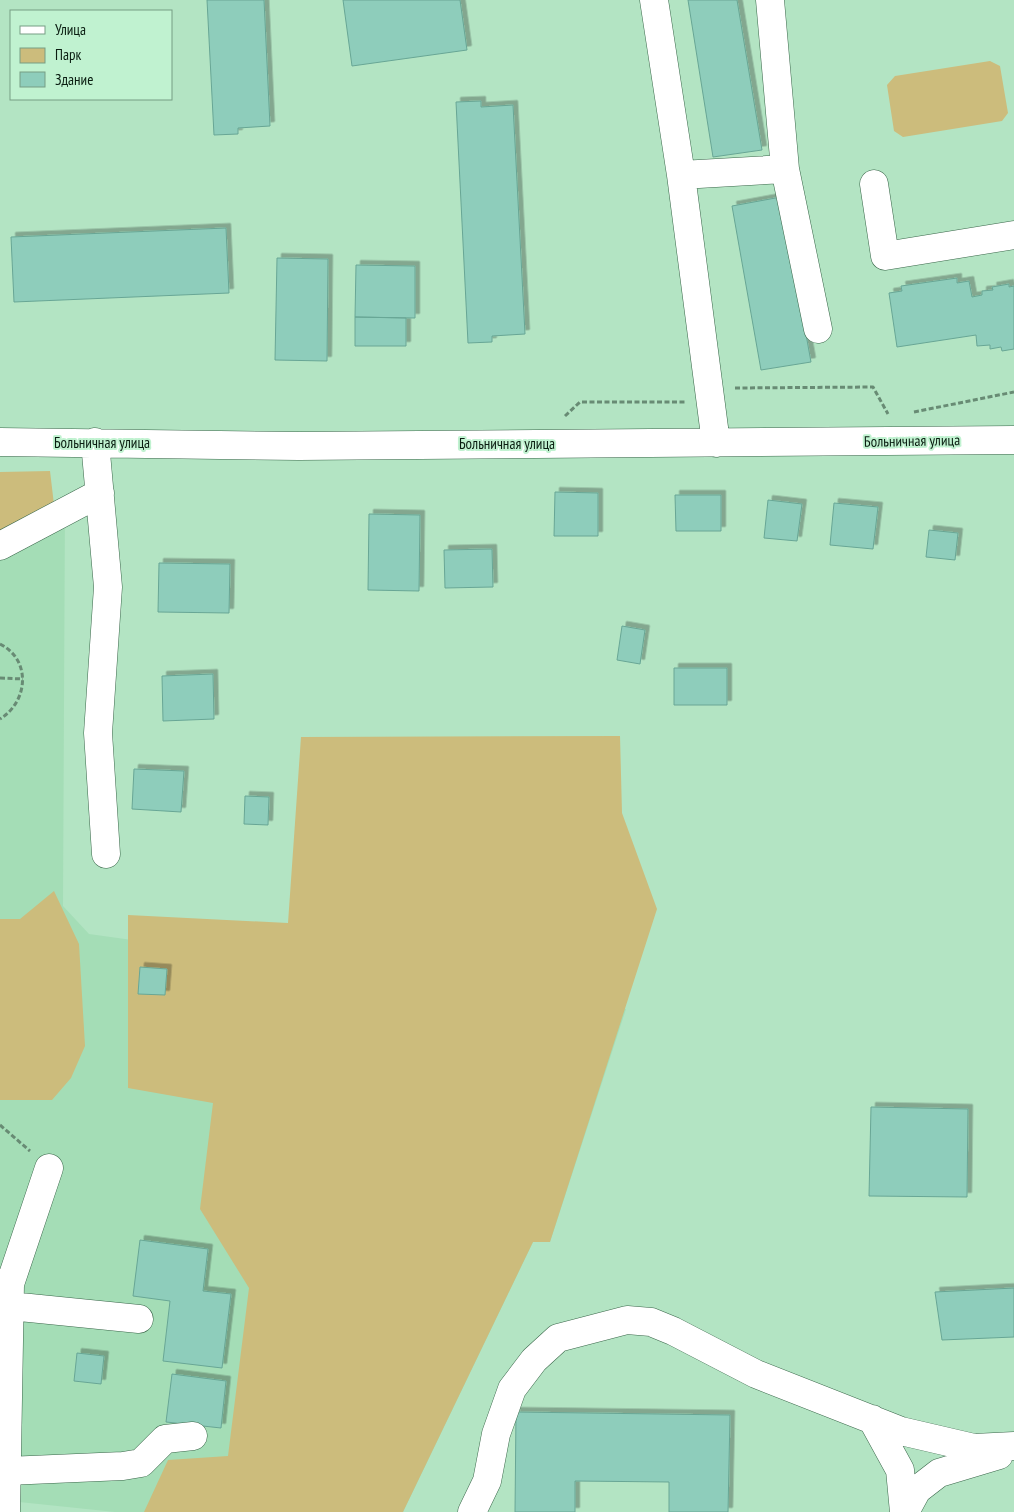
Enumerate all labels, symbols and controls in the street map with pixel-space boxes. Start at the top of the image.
legend [10,10,172,100]
text: Улица [55,20,86,39]
text: Парк [55,45,81,64]
text: Здание [55,70,93,89]
street label: Больничная улица [864,430,960,451]
street label: Больничная улица [54,433,150,452]
street label: Больничная улица [459,434,555,453]

